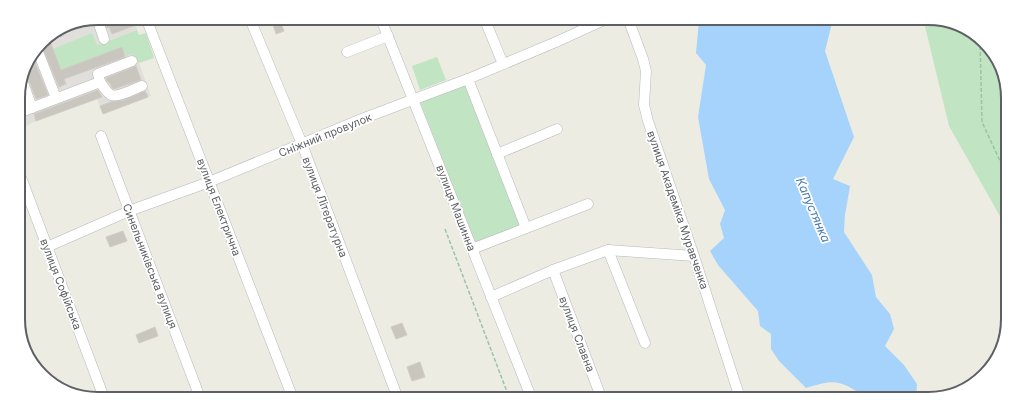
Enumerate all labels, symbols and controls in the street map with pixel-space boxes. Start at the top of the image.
street label: Сніжний провулок [276,110,374,160]
street label: вулиця Академіка Муравченка [644,129,712,291]
street label: вулиця Літературна [299,155,351,259]
street label: вулиця Електрична [194,156,244,258]
street label: вулиця Машинна [433,163,479,253]
water label: Капустянка [793,175,834,244]
street label: Синельниківська вулиця [120,201,180,331]
street label: вулиця Софійська [37,236,85,332]
street label: вулиця Славна [556,294,598,374]

